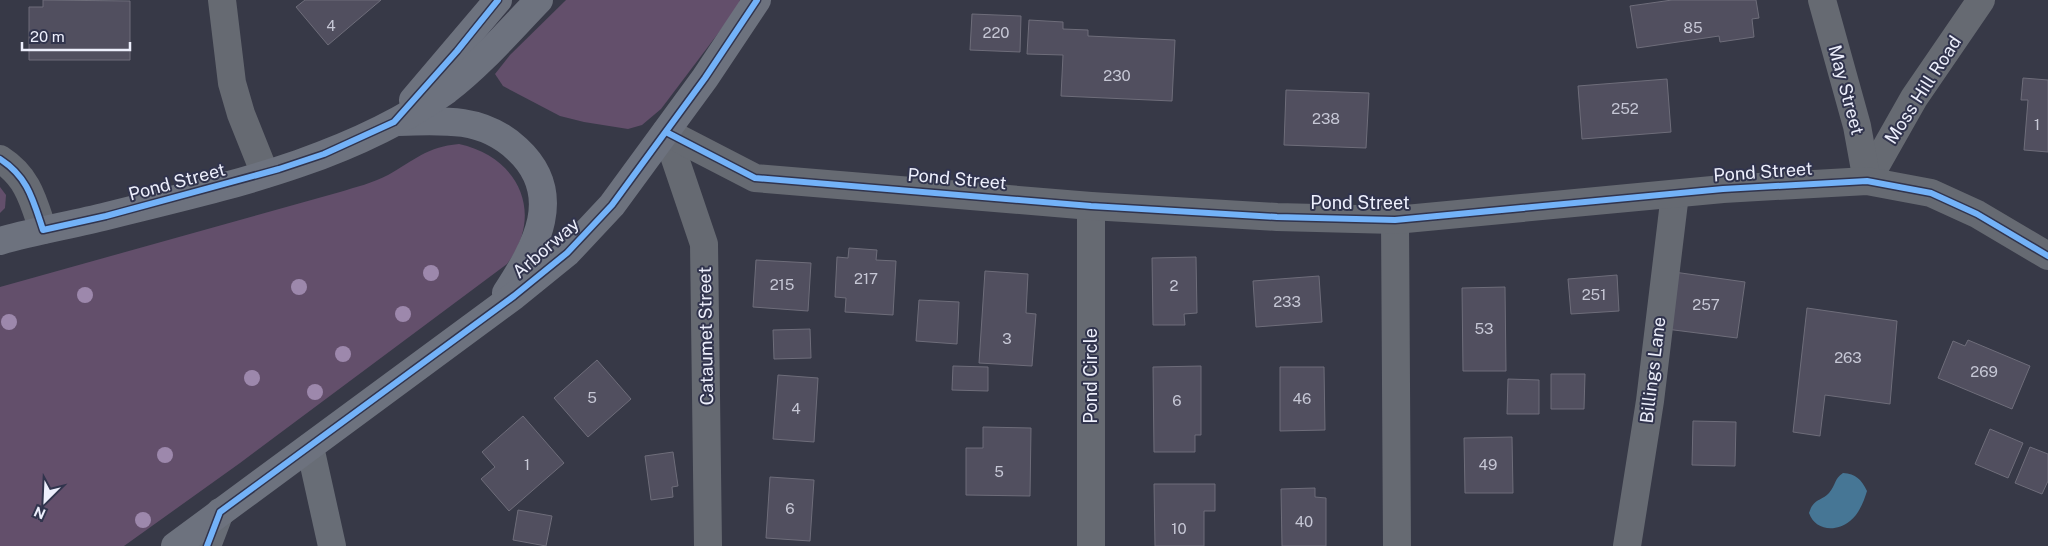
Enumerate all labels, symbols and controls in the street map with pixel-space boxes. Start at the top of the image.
house number: 4 [326,17,336,34]
house number: 85 [1683,19,1703,36]
scale bar [22,20,130,52]
house number: 220 [982,24,1010,41]
text: 20 m [30,28,65,45]
street label: Moss Hill Road [1880,32,1965,148]
street label: May Street [1824,43,1869,137]
house number: 230 [1103,67,1131,84]
house number: 252 [1611,100,1639,117]
house number: 238 [1312,110,1340,127]
house number: 1 [2034,116,2040,133]
street label: Pond Street [126,158,228,205]
street label: Pond Street [1713,158,1813,185]
street label: Pond Street [907,164,1008,193]
street label: Pond Street [1310,192,1410,213]
street label: Arborway [508,213,583,282]
street label: Cataumet Street [694,267,717,405]
house number: 217 [854,270,878,287]
house number: 215 [770,276,794,293]
house number: 2 [1170,277,1179,294]
house number: 251 [1582,286,1606,303]
house number: 233 [1273,293,1301,310]
house number: 257 [1692,296,1720,313]
street label: Billings Lane [1636,316,1669,424]
house number: 53 [1474,320,1494,337]
street label: Pond Circle [1080,328,1101,424]
house number: 3 [1002,330,1012,347]
house number: 263 [1834,349,1862,366]
house number: 269 [1970,363,1998,380]
house number: 5 [587,389,597,406]
house number: 46 [1293,390,1311,407]
house number: 6 [1172,392,1182,409]
house number: 4 [791,400,801,417]
house number: 1 [524,456,530,473]
house number: 49 [1479,456,1497,473]
house number: 5 [994,463,1004,480]
north arrow [20,476,70,526]
house number: 6 [785,500,795,517]
text: N [31,503,48,522]
house number: 40 [1295,513,1313,530]
house number: 10 [1171,520,1187,537]

